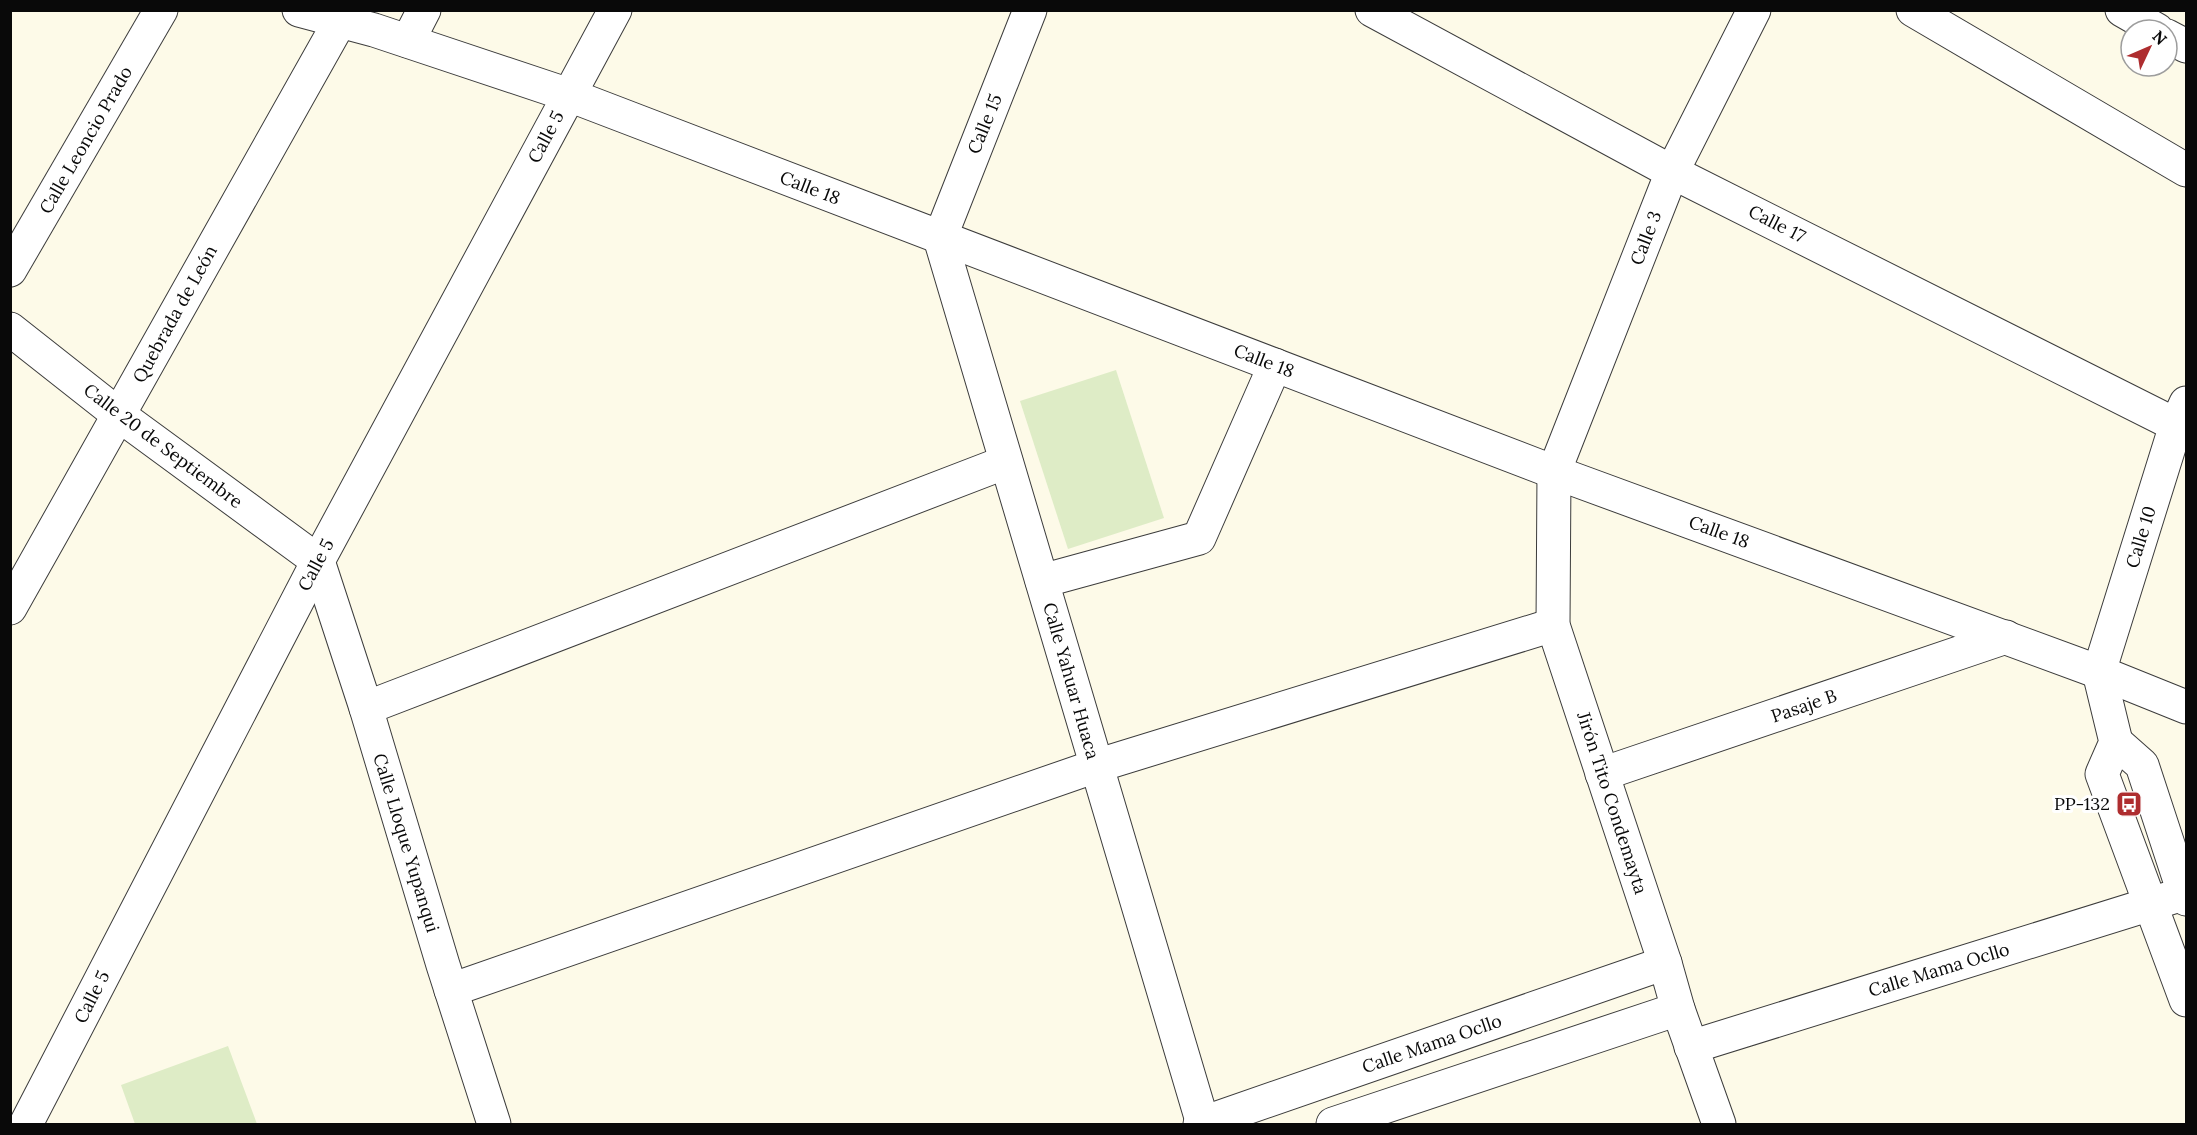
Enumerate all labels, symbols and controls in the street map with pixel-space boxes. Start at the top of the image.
north arrow [2119,18,2179,78]
text: N [2148,26,2171,49]
street label: Calle Leoncio Prado [34,62,137,218]
street label: Calle 15 [962,91,1007,157]
street label: Calle 5 [522,107,569,167]
street label: Calle 18 [777,166,844,210]
street label: Calle 17 [1745,199,1810,248]
street label: Calle 3 [1625,207,1666,268]
street label: Quebrada de León [127,241,222,387]
street label: Calle 18 [1231,339,1298,383]
street label: Calle 20 de Septiembre [79,378,248,513]
street label: Calle 10 [2120,503,2161,571]
street label: Calle 18 [1686,510,1753,553]
street label: Calle 5 [292,535,339,595]
street label: Calle Yahuar Huaca [1038,600,1105,762]
street label: Pasaje B [1768,684,1840,727]
street label: Jirón Tito Condemayta [1572,708,1653,897]
street label: Calle Lloque Yupanqui [368,751,445,935]
bus stop icon: PP-132 [2114,789,2144,819]
place label: PP-132 [2054,792,2110,815]
street label: Calle Mama Ocllo [1866,937,2012,1002]
street label: Calle 5 [69,967,115,1027]
street label: Calle Mama Ocllo [1359,1009,1505,1078]

